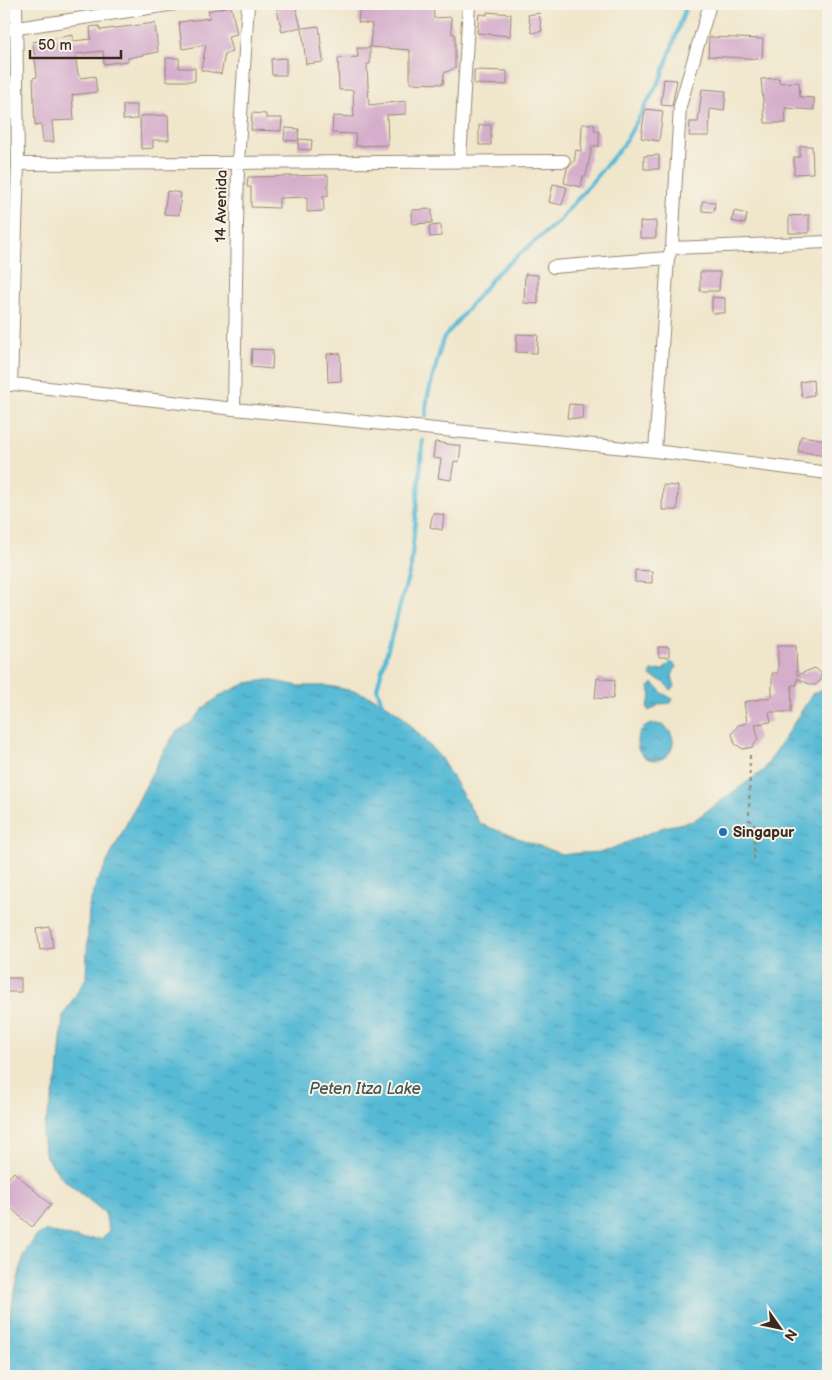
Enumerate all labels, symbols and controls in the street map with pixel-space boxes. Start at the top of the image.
scale bar [30,28,121,60]
text: 50 m [38,36,72,55]
street label: 14 Avenida [211,169,232,243]
place label: Singapur [733,823,795,842]
marker: Singapur [717,826,729,838]
water label: Peten Itza Lake [309,1080,421,1099]
north arrow [754,1302,804,1352]
text: N [780,1326,800,1344]

